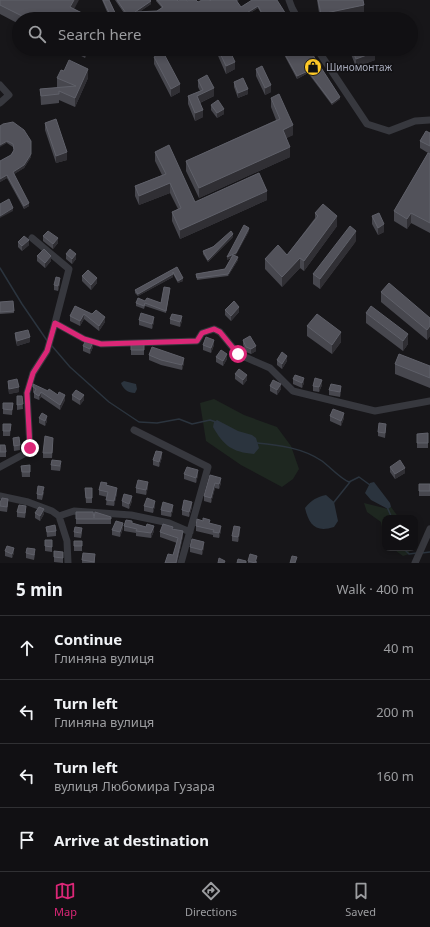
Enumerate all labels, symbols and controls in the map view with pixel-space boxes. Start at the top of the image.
search box [12,12,418,56]
icon: search [26,23,48,45]
text: Search here [58,24,141,44]
shop icon: Шиномонтаж [303,57,323,77]
place label: Шиномонтаж [326,60,392,74]
route start [229,345,247,363]
route end [21,439,39,457]
map controls [382,515,418,551]
button: layers [382,515,418,551]
text: 5 min [16,578,63,601]
text: Walk · 400 m [336,580,414,598]
text: Continue [54,629,122,649]
icon: ahead [16,637,38,659]
text: 40 m [384,639,414,657]
text: Глиняна вулиця [54,649,154,667]
text: Turn left [54,693,118,713]
icon: left [16,701,38,723]
text: 200 m [376,703,414,721]
text: Глиняна вулиця [54,713,154,731]
text: Turn left [54,757,118,777]
icon: left [16,765,38,787]
text: 160 m [376,767,414,785]
text: вулиця Любомира Гузара [54,777,215,795]
icon: arrive [16,829,38,851]
text: Arrive at destination [54,830,209,850]
tab: Map [54,880,77,919]
tab: Directions [185,880,237,919]
tab: Saved [345,880,376,919]

